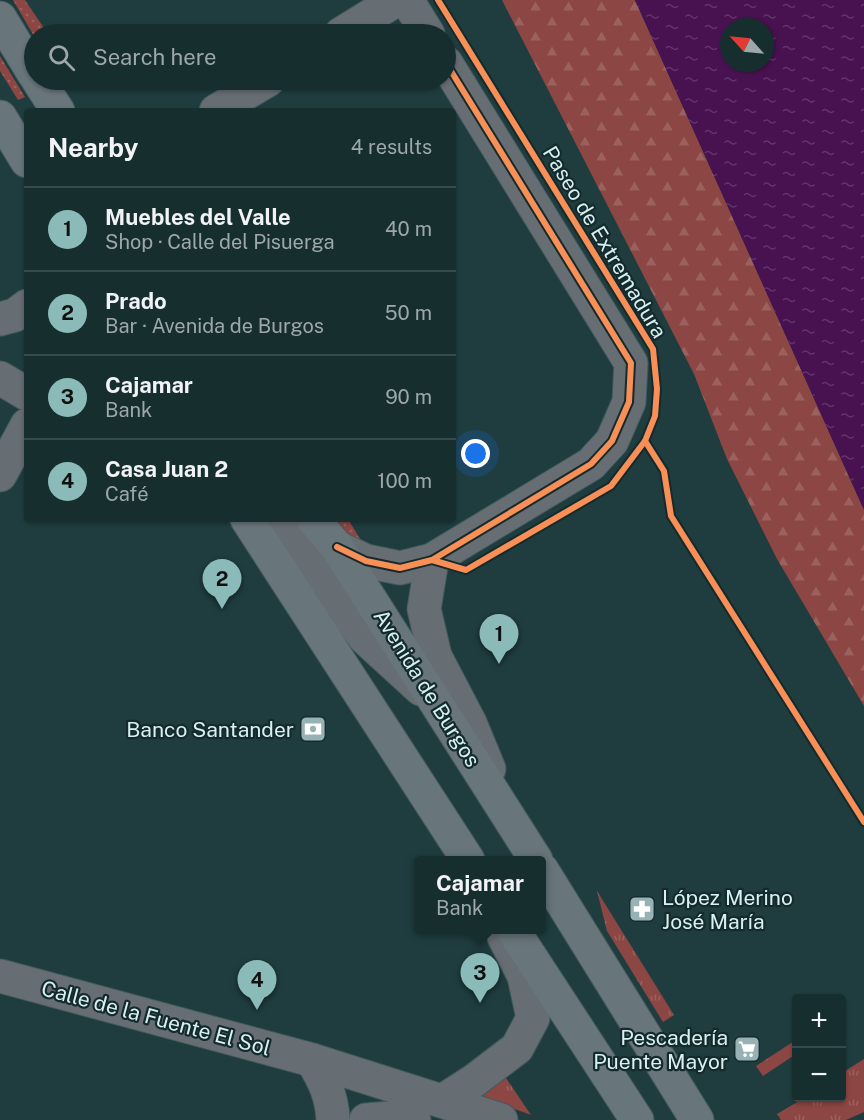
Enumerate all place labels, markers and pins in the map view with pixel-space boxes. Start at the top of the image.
pin: 2 [202,560,242,609]
pin: 1 [480,614,518,664]
bank icon: Banco Santander [298,714,328,744]
place label: Banco Santander [126,717,294,742]
place label: López Merino José María [662,885,793,934]
pharmacy icon: López Merino José María [627,894,657,924]
pin: 3 [460,954,500,1003]
pin: 4 [238,960,276,1010]
place label: Pescadería Puente Mayor [593,1025,728,1074]
supermarket icon: Pescadería Puente Mayor [732,1034,762,1064]

